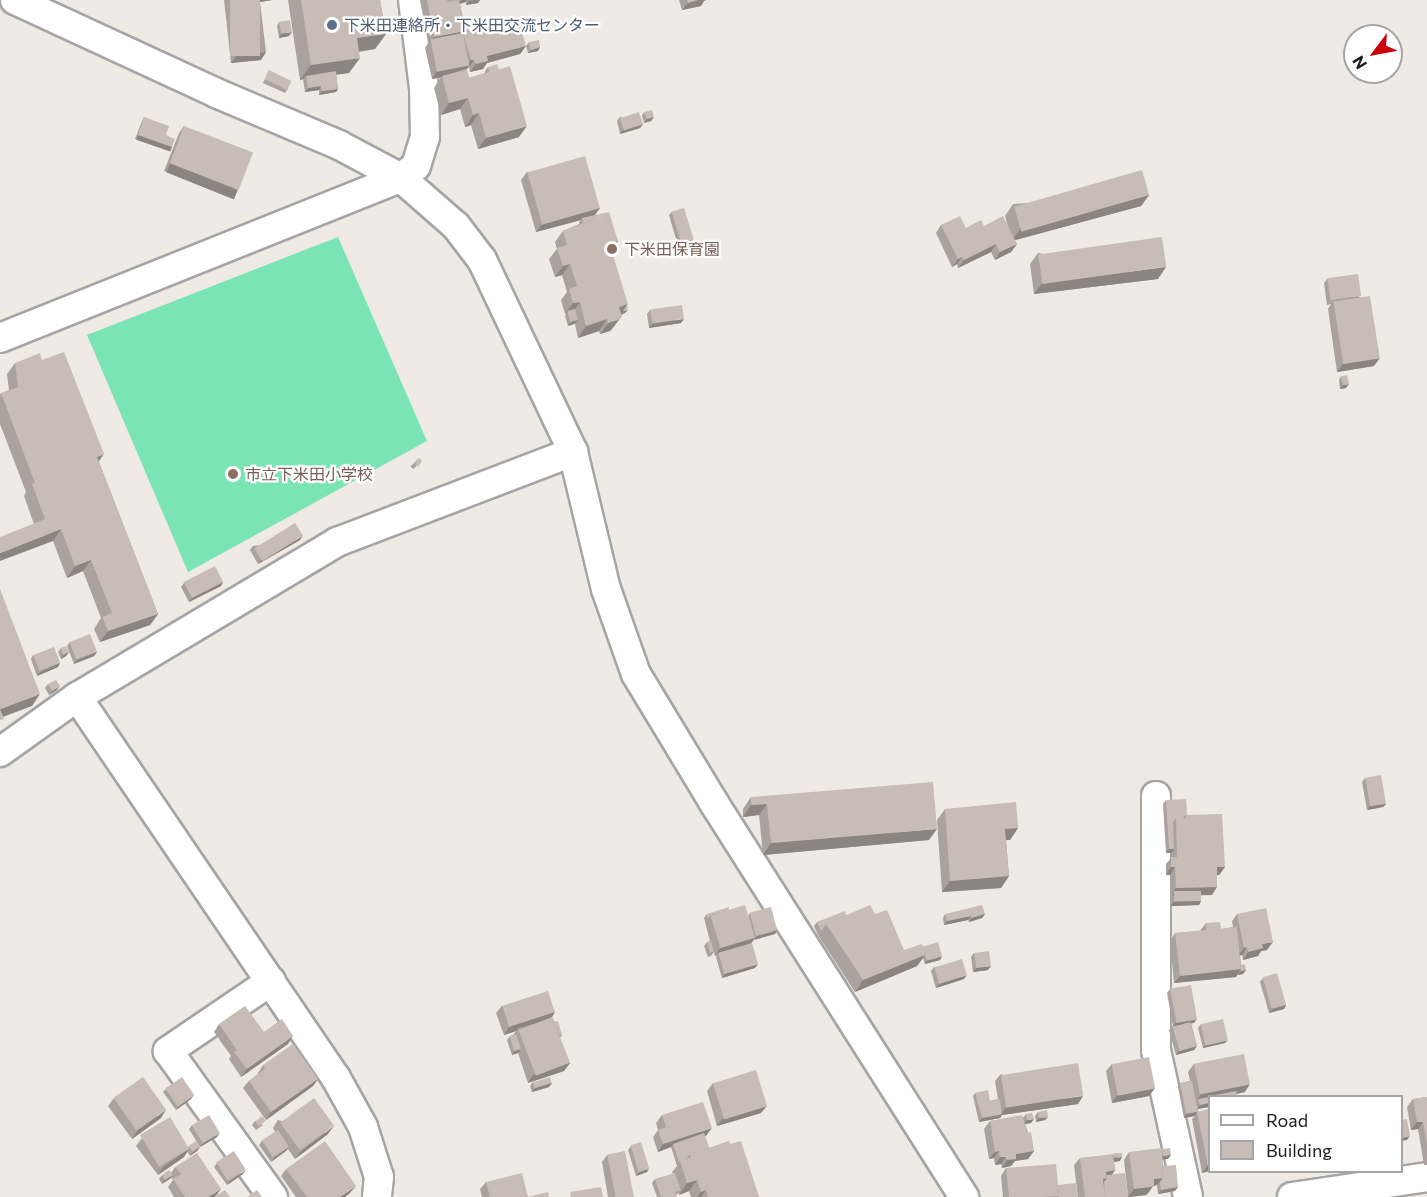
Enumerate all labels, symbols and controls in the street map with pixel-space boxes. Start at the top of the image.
place label: 下米田連絡所・下米田交流センター [344,15,600,35]
marker: 下米田連絡所・下米田交流センター [325,18,339,32]
north arrow [1343,24,1403,84]
text: N [1348,53,1370,73]
place label: 下米田保育園 [624,239,720,259]
marker: 下米田保育園 [605,242,619,256]
place label: 市立下米田小学校 [245,464,373,484]
marker: 市立下米田小学校 [226,467,240,481]
legend [1208,1095,1403,1173]
text: Road [1266,1109,1308,1131]
text: Building [1266,1139,1332,1161]

